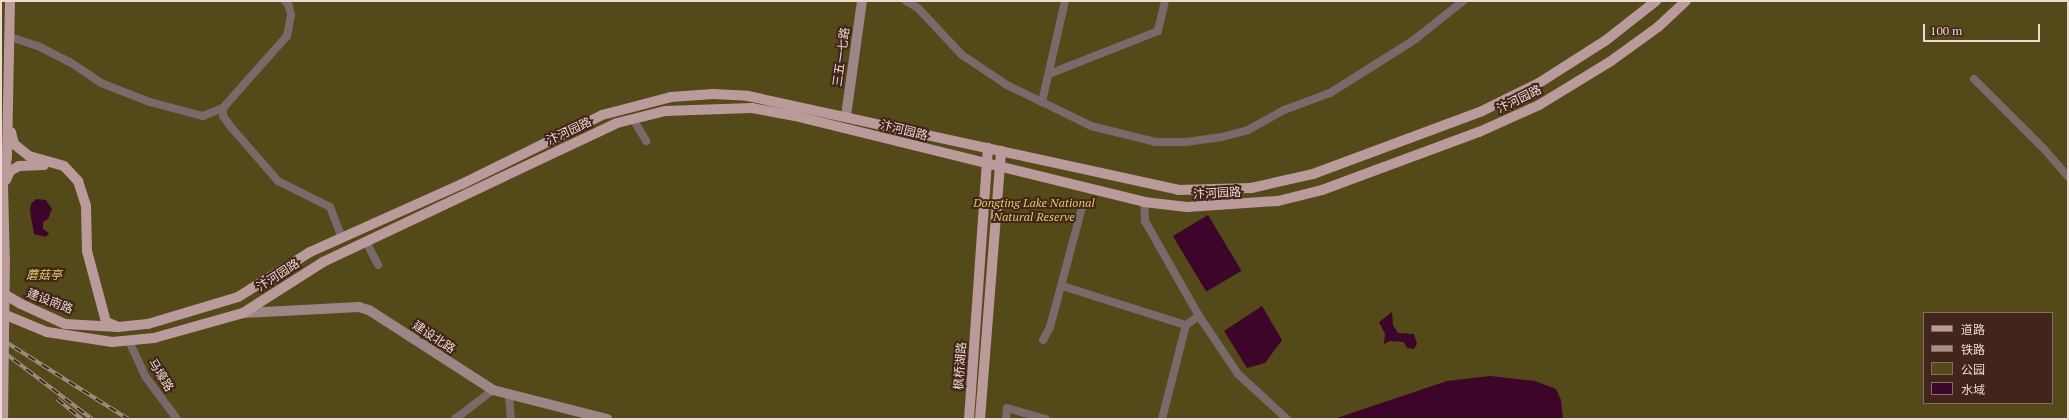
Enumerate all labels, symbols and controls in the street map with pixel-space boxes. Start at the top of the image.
scale bar [1925,16,2042,42]
text: 100 m [1930,23,1962,38]
street label: 三五一七路 [830,26,852,88]
street label: 汴河园路 [1494,82,1544,116]
street label: 汴河园路 [544,114,594,148]
street label: 汴河园路 [879,117,929,143]
street label: 汴河园路 [1193,185,1241,201]
park label: Dongting Lake National Natural Reserve [973,196,1095,224]
street label: 汴河园路 [254,256,302,294]
park label: 蘑菇亭 [26,268,62,282]
street label: 建设南路 [25,286,75,316]
legend [1923,312,2053,404]
street label: 建设北路 [410,318,458,356]
text: 道路 [1961,322,1985,337]
street label: 枫桥湖路 [951,342,969,390]
text: 铁路 [1961,342,1985,357]
street label: 马壕路 [145,356,177,394]
text: 公园 [1961,362,1985,377]
text: 水域 [1961,382,1985,397]

